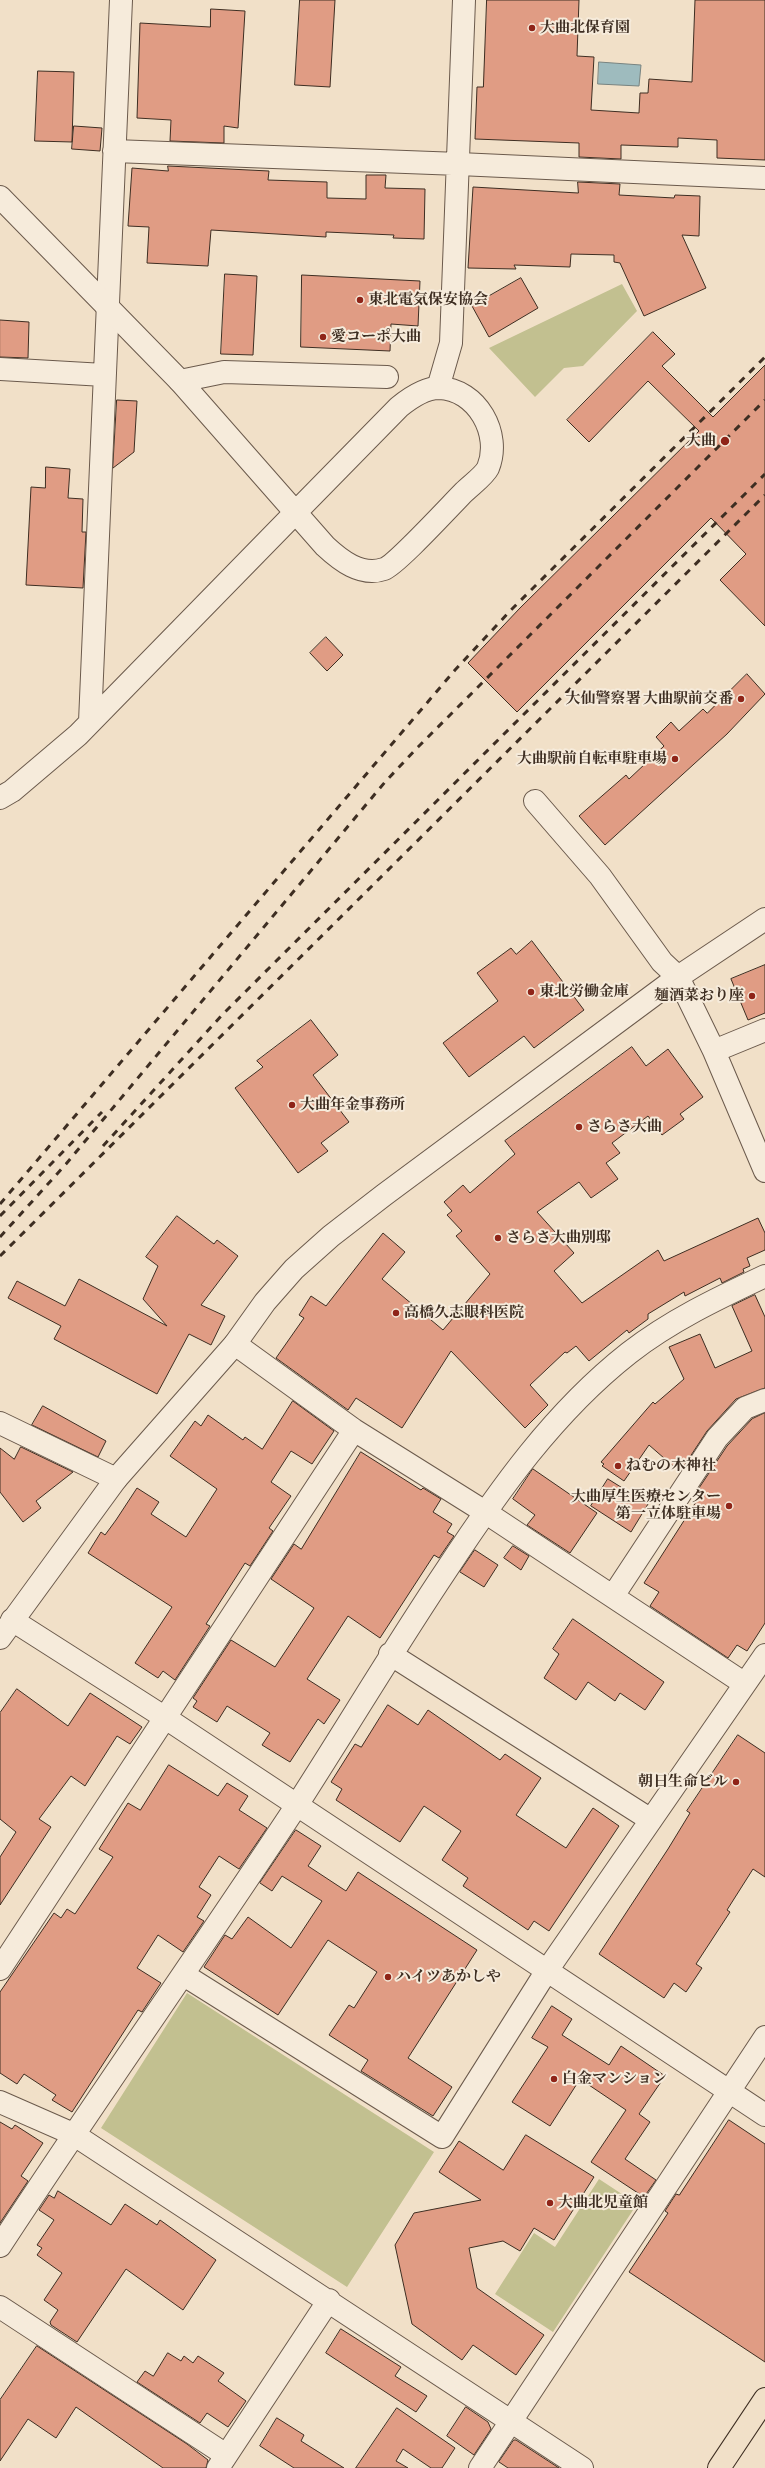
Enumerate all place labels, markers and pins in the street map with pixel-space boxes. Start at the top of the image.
place label: 大曲北保育園 [540,19,630,37]
marker: 大曲北保育園 [527,23,537,33]
place label: 東北電気保安協会 [368,291,488,309]
marker: 東北電気保安協会 [355,295,365,305]
place label: 愛コーポ大曲 [331,328,421,346]
marker: 愛コーポ大曲 [318,332,328,342]
place label: 大曲 [686,432,716,450]
marker: 大曲 [719,435,731,447]
place label: 大仙警察署 大曲駅前交番 [566,690,733,708]
marker: 大仙警察署 大曲駅前交番 [736,694,746,704]
place label: 大曲駅前自転車駐車場 [517,750,667,768]
marker: 大曲駅前自転車駐車場 [670,754,680,764]
place label: 東北労働金庫 [539,983,629,1001]
marker: 東北労働金庫 [526,987,536,997]
place label: 麺酒菜おり座 [654,987,744,1005]
marker: 麺酒菜おり座 [747,991,757,1001]
place label: 大曲年金事務所 [300,1096,405,1114]
marker: 大曲年金事務所 [287,1100,297,1110]
place label: さらさ大曲 [587,1118,662,1136]
marker: さらさ大曲 [574,1122,584,1132]
place label: さらさ大曲別邸 [506,1229,611,1247]
marker: さらさ大曲別邸 [493,1233,503,1243]
place label: 高橋久志眼科医院 [404,1304,524,1322]
marker: 高橋久志眼科医院 [391,1308,401,1318]
place label: ねむの木神社 [626,1457,716,1475]
marker: ねむの木神社 [613,1461,623,1471]
place label: 大曲厚生医療センター 第一立体駐車場 [571,1488,721,1523]
marker: 大曲厚生医療センター 第一立体駐車場 [724,1501,734,1511]
place label: 朝日生命ビル [638,1773,728,1791]
marker: 朝日生命ビル [731,1777,741,1787]
place label: ハイツあかしや [396,1968,501,1986]
marker: ハイツあかしや [383,1972,393,1982]
place label: 白金マンション [562,2070,667,2088]
marker: 白金マンション [549,2074,559,2084]
place label: 大曲北児童館 [558,2194,648,2212]
marker: 大曲北児童館 [545,2198,555,2208]

